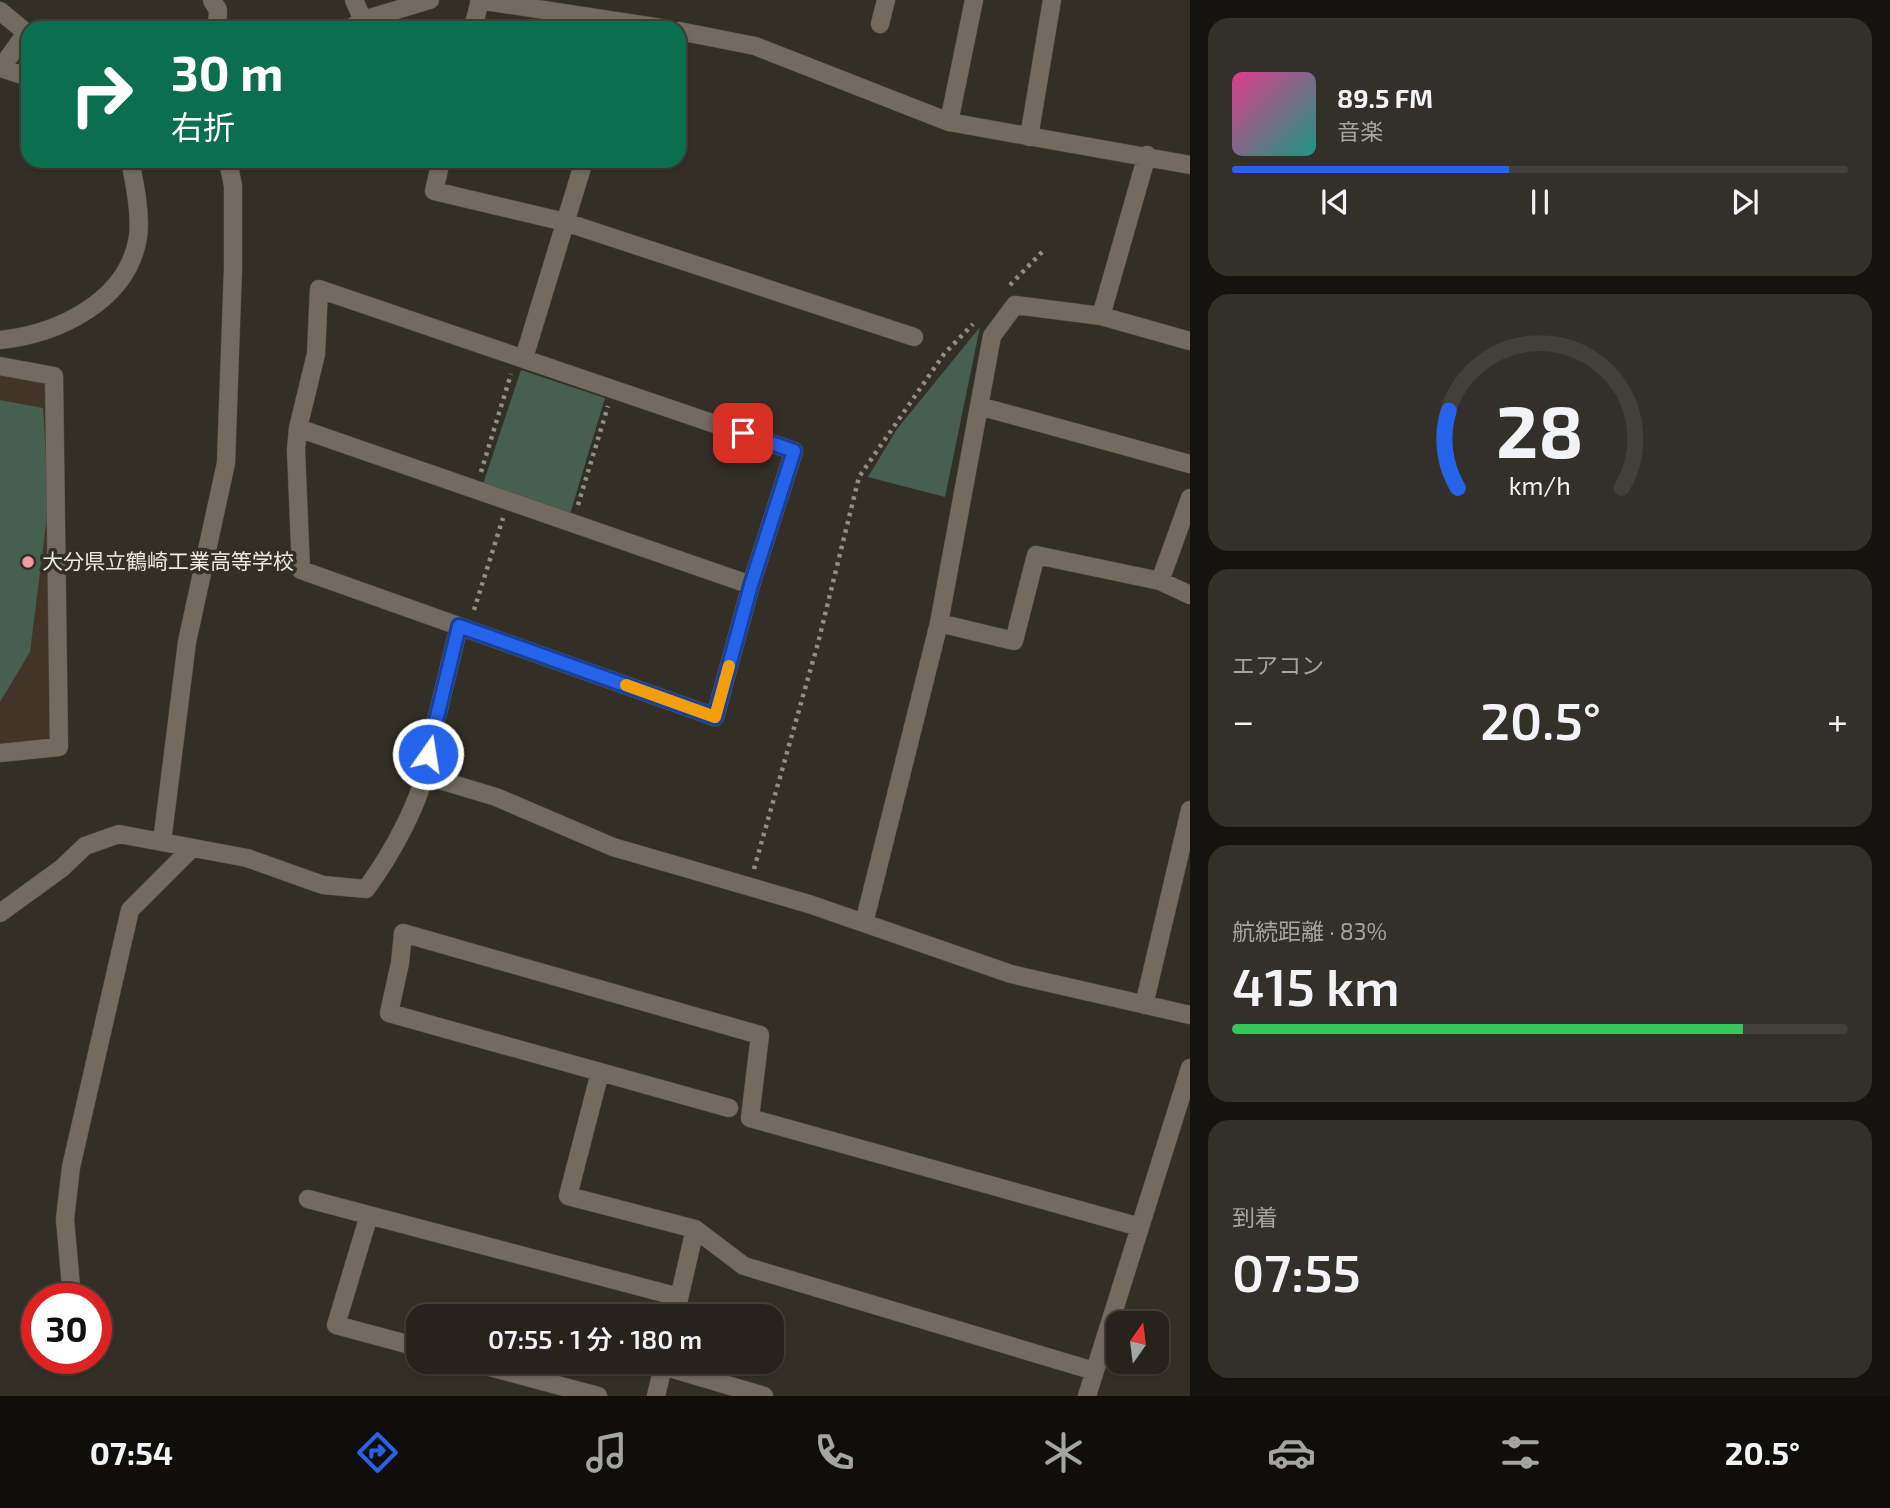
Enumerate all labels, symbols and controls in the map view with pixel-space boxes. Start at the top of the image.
text: 30 m [171,42,283,101]
icon: right [56,49,147,140]
text: 89.5 FM [1337,82,1433,113]
text: 右折 [171,107,235,145]
text: 音楽 [1337,117,1383,145]
icon: previous [1316,183,1354,221]
icon: pause [1521,183,1559,221]
icon: next [1726,183,1764,221]
text: 28 [1496,386,1584,474]
pin [713,403,773,463]
icon: arrive [724,414,762,452]
text: km/h [1509,470,1571,500]
place label: 大分県立鶴崎工業高等学校 [42,548,294,573]
marker: 大分県立鶴崎工業高等学校 [20,554,36,570]
text: エアコン [1232,651,1324,679]
text: 20.5° [1480,688,1601,750]
text: − [1232,697,1254,743]
text: + [1827,697,1848,743]
position arrow [391,717,465,791]
text: 航続距離 · 83% [1232,917,1387,945]
text: 415 km [1232,954,1400,1016]
text: 到着 [1232,1203,1278,1231]
text: 07:55 [1232,1240,1361,1302]
speed limit sign: 30 [21,1283,112,1374]
north arrow [1106,1311,1169,1374]
map controls [1106,1311,1169,1374]
text: 07:55 · 1 分 · 180 m [488,1323,702,1354]
icon: directions [353,1428,402,1477]
icon: music [582,1428,631,1477]
icon: phone [810,1428,859,1477]
icon: climate [1039,1428,1088,1477]
icon: car [1267,1428,1316,1477]
icon: filters [1496,1428,1545,1477]
text: 07:54 [90,1433,173,1471]
text: 20.5° [1725,1433,1800,1471]

